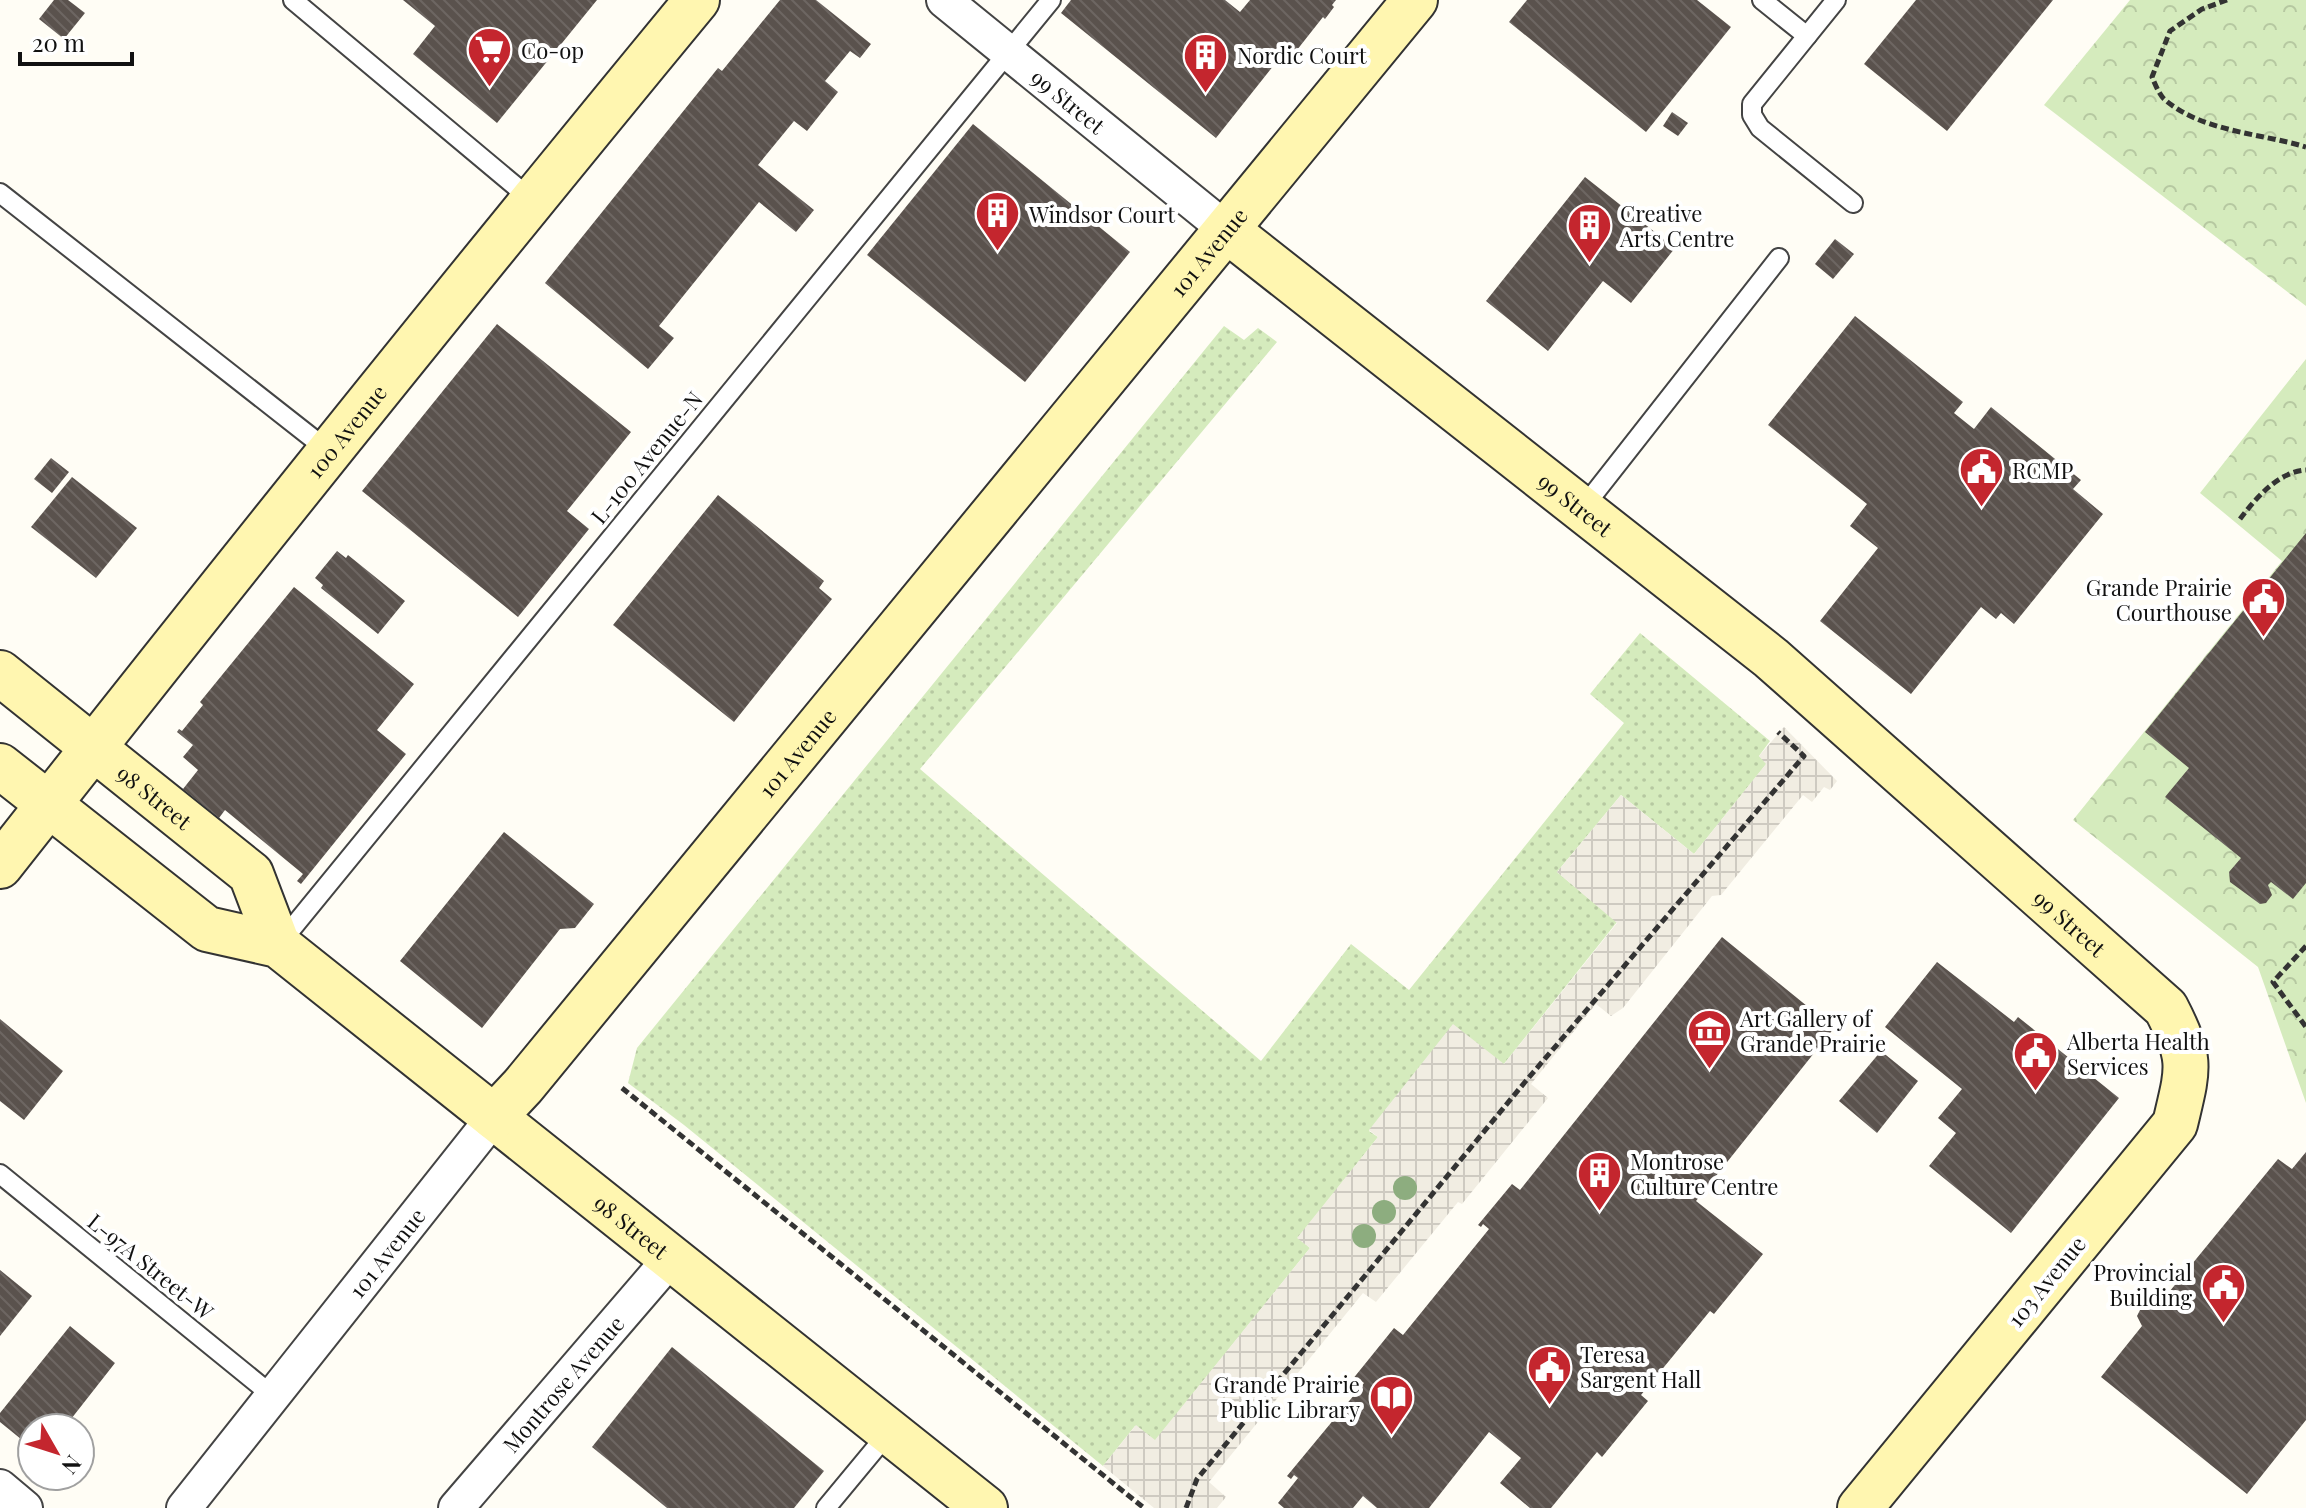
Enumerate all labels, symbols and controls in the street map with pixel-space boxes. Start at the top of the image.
scale bar [20,16,132,66]
text: 20 m [32,26,85,58]
supermarket icon: Co-op [466,26,514,89]
building icon: Nordic Court [1182,31,1230,94]
place label: Co-op [521,35,584,65]
place label: Nordic Court [1237,40,1368,70]
street label: 99 Street [1025,62,1112,141]
building icon: Windsor Court [974,190,1022,253]
place label: Creative Arts Centre [1619,198,1734,253]
place label: Windsor Court [1028,199,1176,229]
street label: 101 Avenue [1163,201,1254,303]
building icon: Creative Arts Centre [1565,202,1613,265]
street label: 100 Avenue [299,378,393,484]
street label: L-100 Avenue-N [583,384,709,530]
public building icon: RCMP [1957,446,2005,509]
place label: RCMP [2012,455,2074,485]
street label: 99 Street [1532,466,1620,544]
place label: Grande Prairie Courthouse [2086,572,2232,627]
public building icon: Grande Prairie Courthouse [2239,576,2287,639]
street label: 101 Avenue [751,702,842,803]
street label: 98 Street [111,758,199,836]
street label: 99 Street [2027,883,2113,964]
place label: Art Gallery of Grande Prairie [1739,1003,1886,1058]
museum icon: Art Gallery of Grande Prairie [1685,1007,1733,1070]
place label: Alberta Health Services [2066,1026,2210,1081]
public building icon: Alberta Health Services [2012,1030,2060,1093]
place label: Montrose Culture Centre [1630,1146,1778,1201]
building icon: Montrose Culture Centre [1575,1150,1623,1213]
street label: 98 Street [588,1187,676,1266]
street label: 101 Avenue [342,1201,431,1304]
street label: L-97A Street-W [82,1206,220,1326]
street label: 103 Avenue [2000,1229,2092,1333]
place label: Provincial Building [2093,1257,2192,1312]
public building icon: Provincial Building [2199,1261,2247,1324]
street label: Montrose Avenue [496,1309,630,1458]
place label: Teresa Sargent Hall [1580,1339,1701,1394]
public building icon: Teresa Sargent Hall [1525,1343,1573,1406]
place label: Grande Prairie Public Library [1214,1369,1360,1424]
library icon: Grande Prairie Public Library [1367,1373,1415,1436]
north arrow [16,1412,96,1492]
text: N [56,1450,89,1481]

